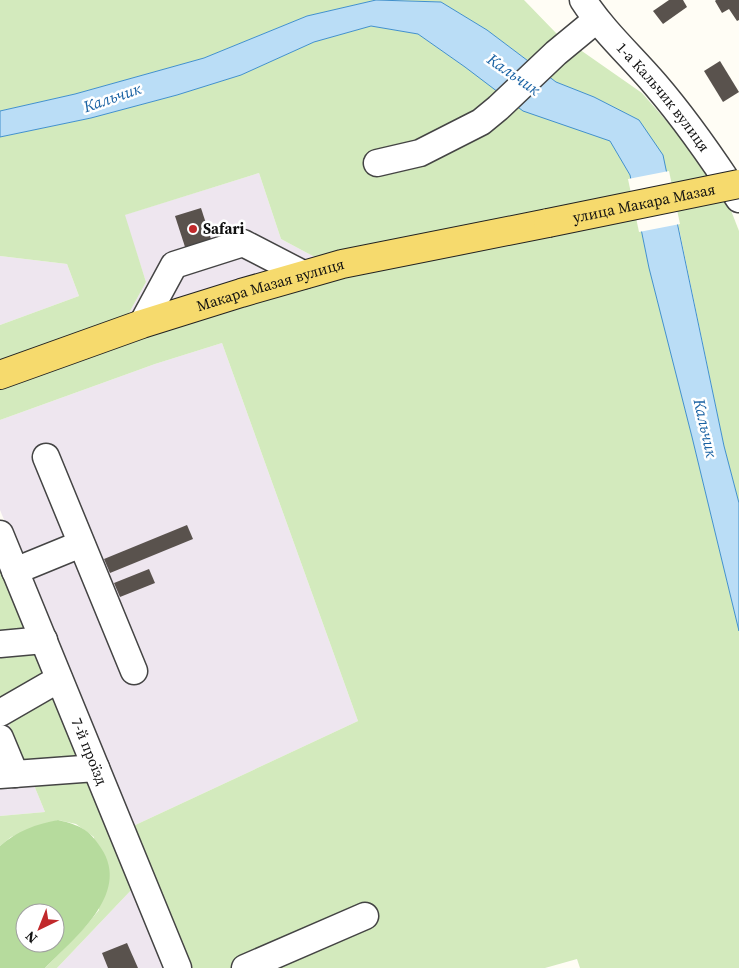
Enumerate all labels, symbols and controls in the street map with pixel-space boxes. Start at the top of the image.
street label: 1-а Кальчик вулиця [612,37,715,156]
water label: Кальчик [482,47,545,100]
water label: Кальчик [79,77,144,117]
street label: улица Макара Мазая [571,178,717,228]
place label: Safari [203,218,244,239]
marker: Safari [187,223,199,235]
street label: Макара Мазая вулиця [194,253,346,316]
water label: Кальчик [688,395,723,460]
street label: 7-й проїзд [66,714,113,789]
north arrow [15,903,65,953]
text: N [21,927,42,948]

